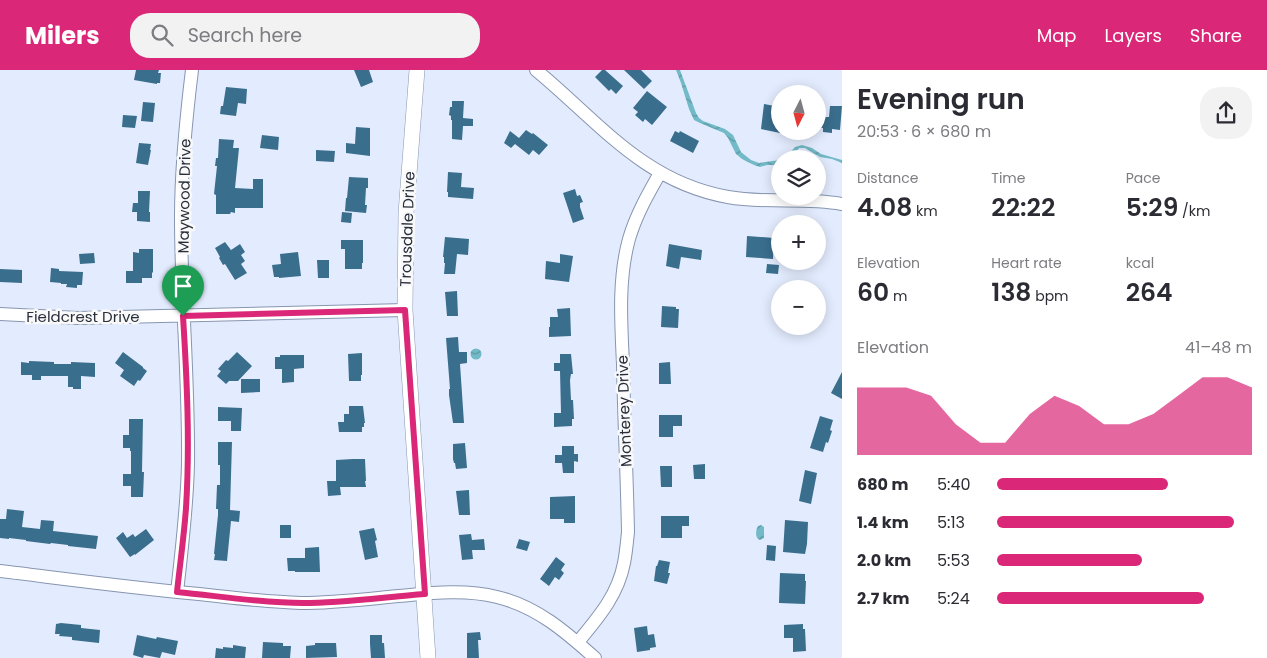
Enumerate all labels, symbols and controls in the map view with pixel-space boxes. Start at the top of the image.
search box [130,13,480,58]
text: Milers [25,19,100,52]
icon: search [148,21,176,49]
text: Search here [188,22,302,49]
text: Map [1037,23,1077,48]
text: Layers [1105,23,1162,48]
text: Share [1190,23,1242,48]
text: Evening run [857,80,1025,119]
north arrow [771,85,826,140]
map controls [771,85,826,335]
button: share [1200,87,1252,139]
text: 20:53 · 6 × 680 m [857,120,991,143]
street label: Maywood Drive [173,138,195,254]
button: layers [771,150,826,205]
text: Distance [857,168,918,188]
text: Time [991,168,1025,188]
text: Pace [1126,168,1160,188]
street label: Trousdale Drive [394,171,420,287]
text: 4.08 [857,190,912,225]
text: 22:22 [991,190,1055,225]
text: 5:29 [1126,190,1178,225]
text: km [912,201,938,221]
text: /km [1178,201,1210,221]
button: + [771,215,826,270]
text: Elevation [857,253,920,273]
text: Heart rate [991,253,1062,273]
text: kcal [1126,253,1154,273]
pin [162,265,204,316]
icon: arrive [169,272,197,300]
text: 60 [857,275,889,310]
text: 138 [991,275,1031,310]
text: 264 [1126,275,1173,310]
button: − [771,280,826,335]
text: m [889,286,907,306]
text: bpm [1031,286,1069,306]
street label: Fieldcrest Drive [26,306,140,327]
text: Elevation [857,336,929,359]
text: 41–48 m [1185,336,1252,359]
street label: Monterey Drive [612,355,636,467]
text: 680 m [857,473,908,496]
text: 5:40 [937,473,971,496]
text: 1.4 km [857,511,909,534]
text: 5:13 [937,511,965,534]
text: 2.0 km [857,549,911,572]
text: 5:53 [937,549,970,572]
text: 2.7 km [857,587,909,610]
text: 5:24 [937,587,970,610]

